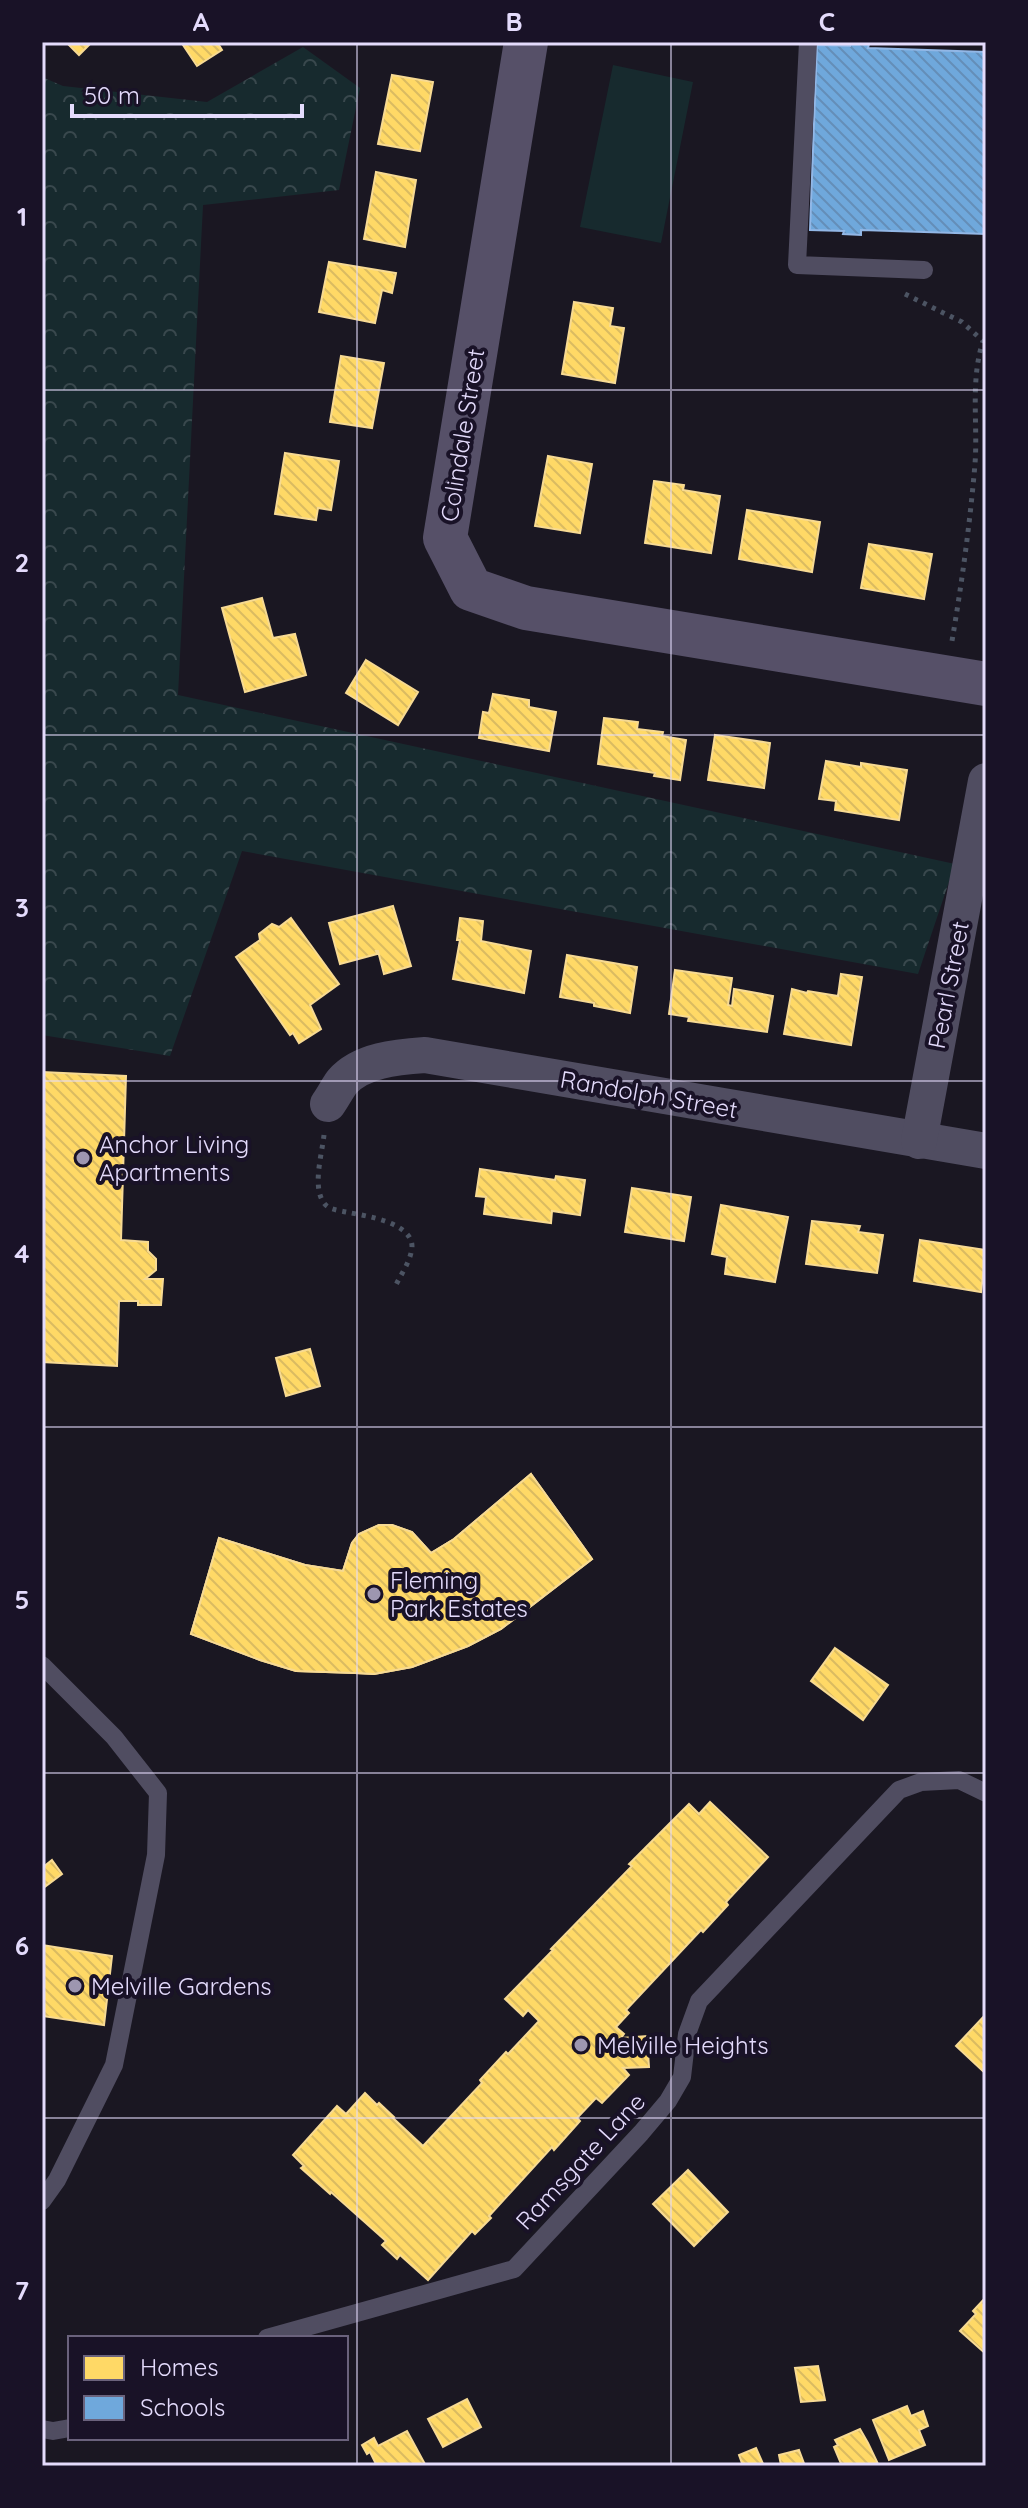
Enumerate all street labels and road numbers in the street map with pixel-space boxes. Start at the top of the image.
street label: Colindale Street [434,346,490,524]
street label: Pearl Street [921,919,975,1051]
street label: Randolph Street [558,1064,740,1124]
street label: Ramsgate Lane [509,2086,651,2236]

